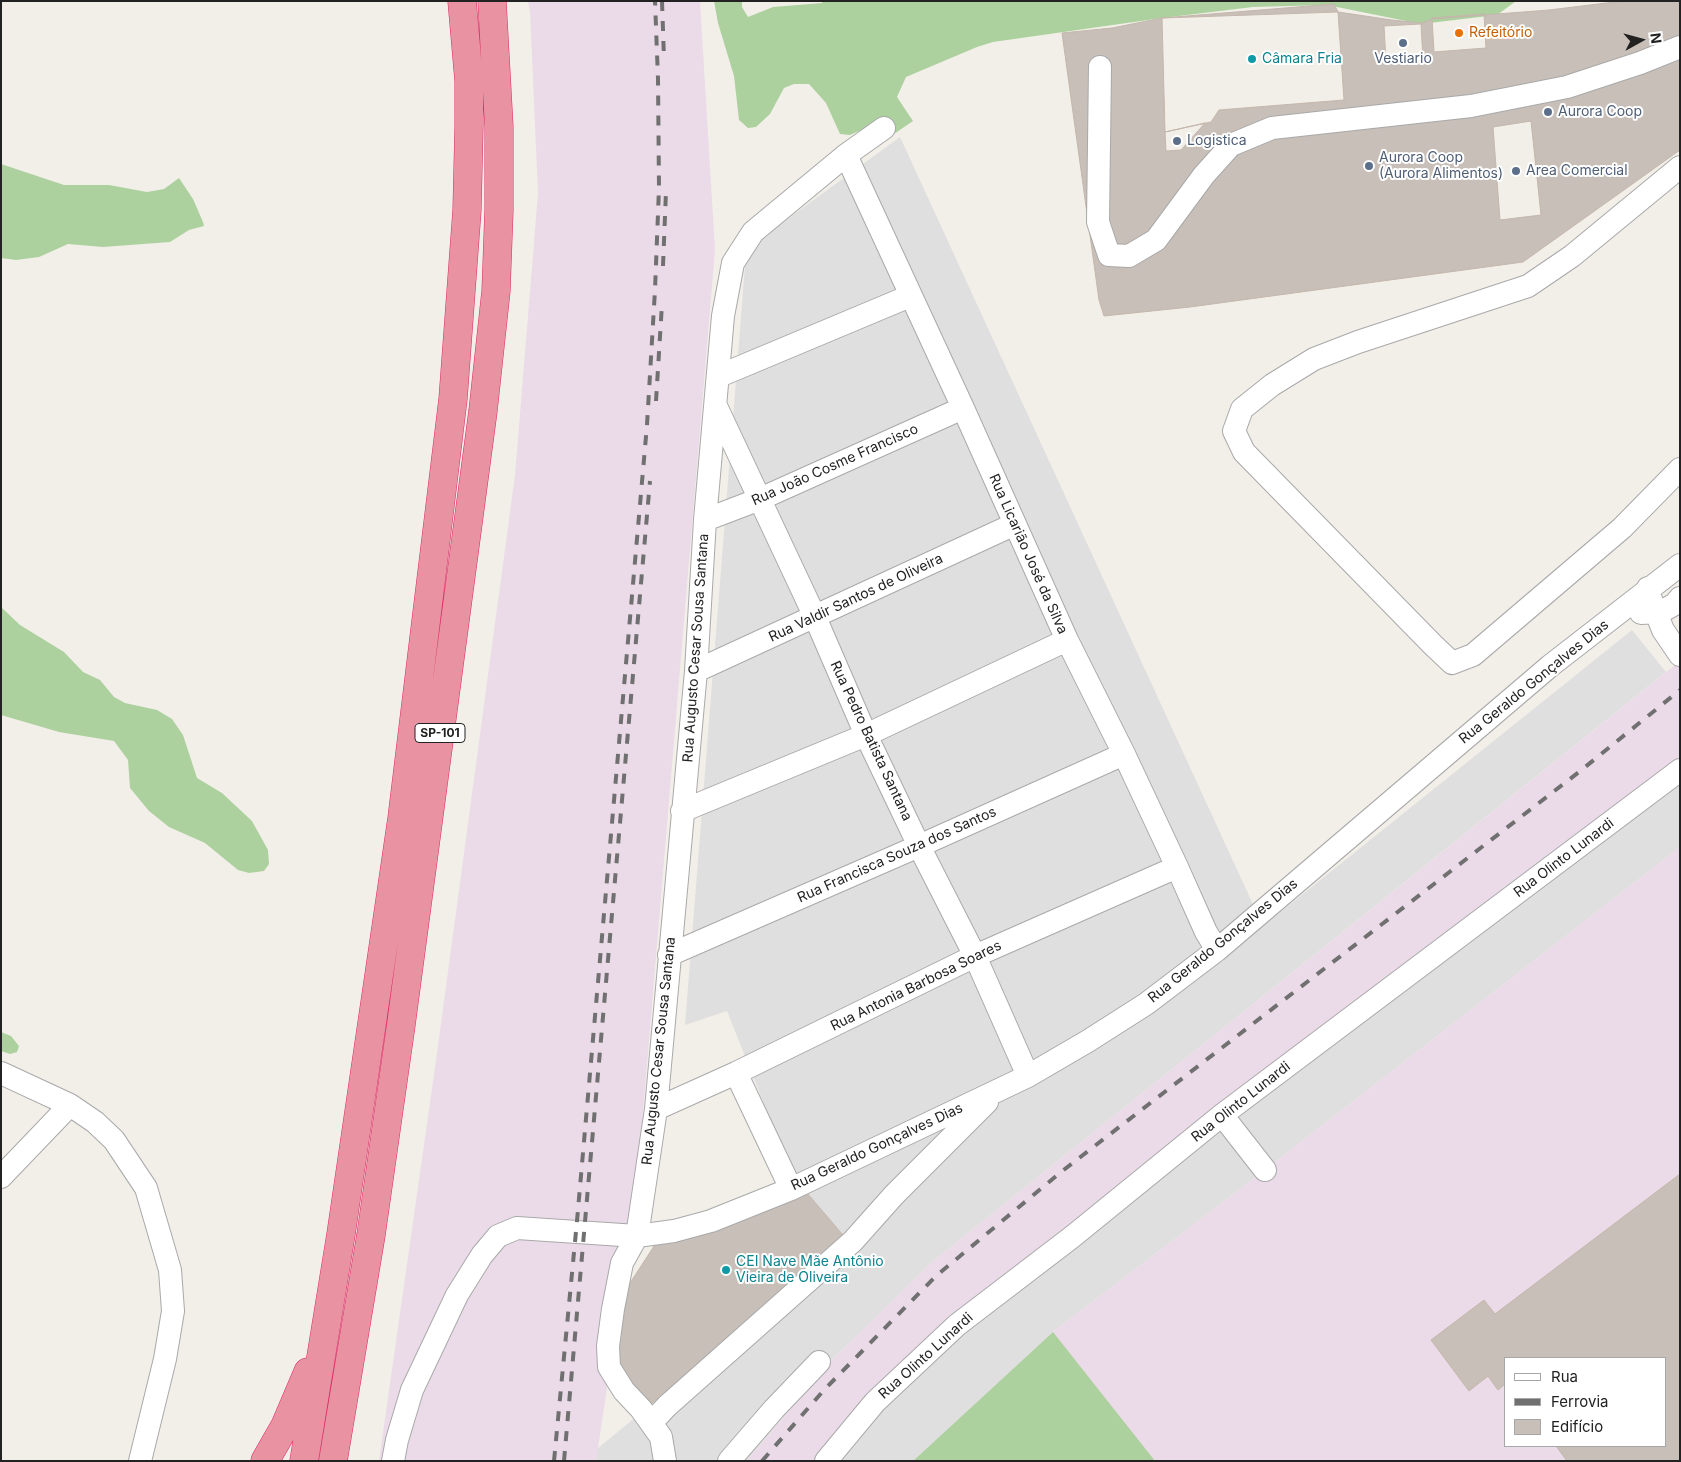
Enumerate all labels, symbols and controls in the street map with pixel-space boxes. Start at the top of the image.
north arrow [1616,15,1666,65]
place label: Refeitório [1469,25,1532,41]
marker: Refeitório [1453,27,1465,39]
text: N [1647,32,1665,44]
marker: Vestiario [1397,37,1409,49]
place label: Câmara Fria [1262,51,1342,67]
place label: Vestiario [1374,51,1432,67]
marker: Câmara Fria [1246,53,1258,65]
place label: Aurora Coop [1558,104,1642,120]
marker: Aurora Coop [1542,106,1554,118]
place label: Logistica [1187,133,1247,149]
marker: Logistica [1171,135,1183,147]
place label: Aurora Coop (Aurora Alimentos) [1379,150,1503,182]
marker: Aurora Coop (Aurora Alimentos) [1363,160,1375,172]
place label: Area Comercial [1526,163,1628,179]
marker: Area Comercial [1510,165,1522,177]
street label: Rua João Cosme Francisco [749,421,921,509]
street label: Rua Licarião José da Silva [985,471,1071,637]
street label: Rua Augusto Cesar Sousa Santana [680,533,712,763]
street label: Rua Valdir Santos de Oliveira [766,550,946,646]
street label: Rua Geraldo Gonçalves Dias [1456,616,1612,748]
street label: Rua Pedro Batista Santana [826,658,916,824]
road number: SP-101 [415,724,465,742]
street label: Rua Francisca Souza dos Santos [795,803,999,907]
street label: Rua Olinto Lunardi [1511,815,1617,901]
street label: Rua Geraldo Gonçalves Dias [1145,875,1301,1007]
street label: Rua Augusto Cesar Sousa Santana [639,936,679,1166]
street label: Rua Antonia Barbosa Soares [828,937,1004,1035]
street label: Rua Olinto Lunardi [1188,1058,1294,1146]
street label: Rua Geraldo Gonçalves Dias [788,1100,966,1194]
place label: CEI Nave Mãe Antônio Vieira de Oliveira [736,1254,884,1286]
marker: CEI Nave Mãe Antônio Vieira de Oliveira [720,1264,732,1276]
street label: Rua Olinto Lunardi [875,1309,977,1403]
legend [1504,1357,1666,1447]
text: Rua [1551,1367,1578,1386]
text: Ferrovia [1551,1392,1608,1411]
text: Edifício [1551,1417,1603,1436]

